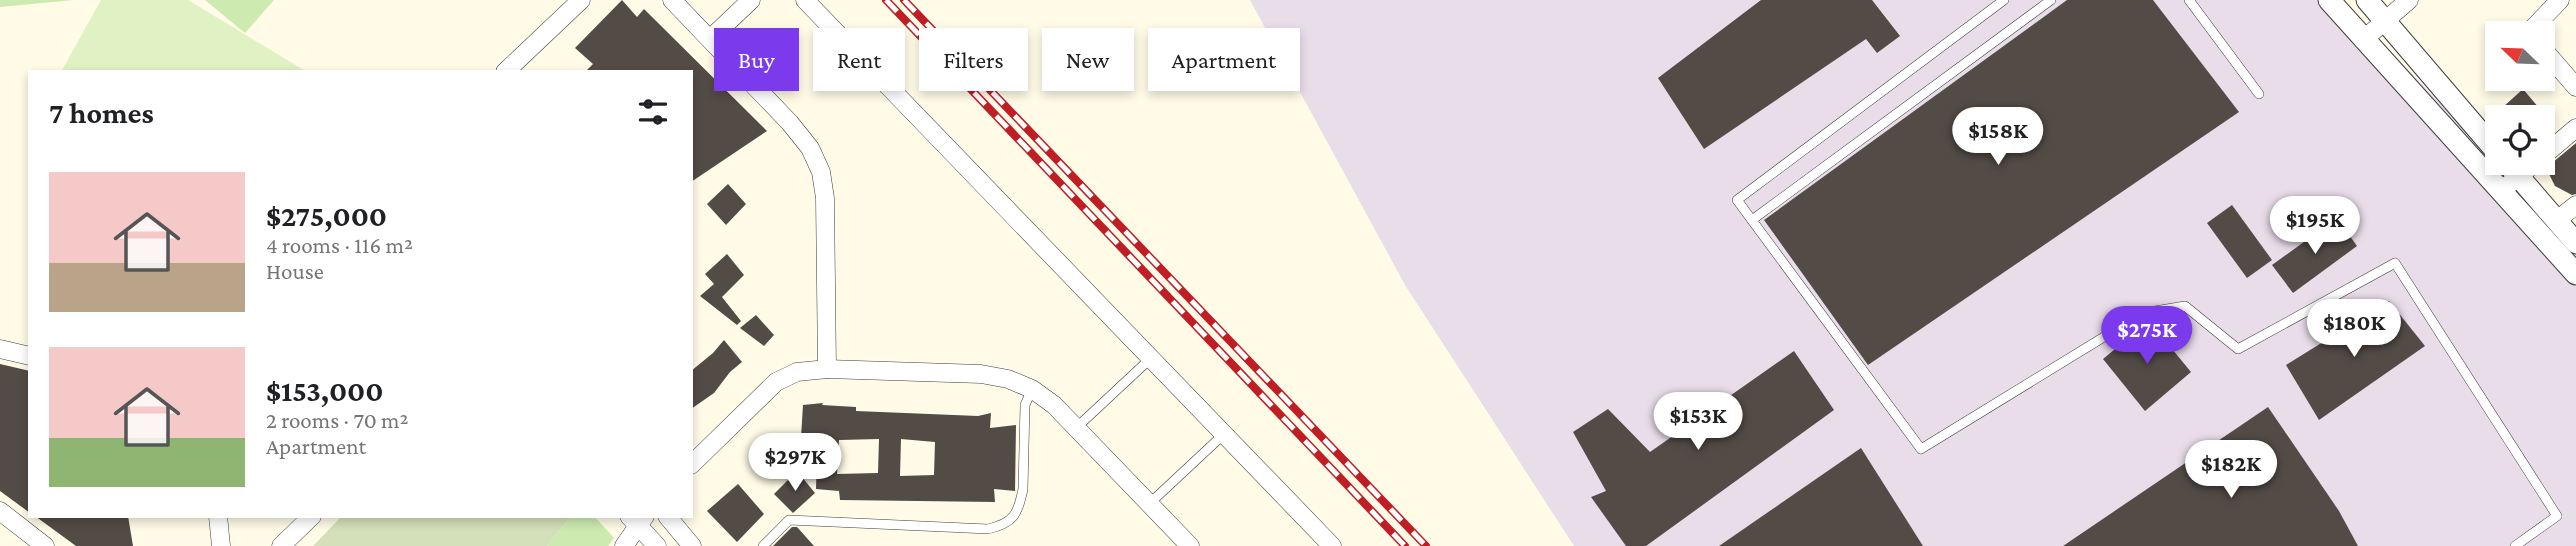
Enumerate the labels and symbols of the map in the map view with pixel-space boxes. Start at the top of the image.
north arrow [2485,21,2555,91]
pin: $158K [1949,108,2047,167]
pin: $195K [2266,196,2364,256]
pin: $180K [2305,300,2403,359]
pin: $275K [2098,306,2196,366]
pin: $153K [1649,392,1747,452]
pin: $297K [746,434,844,493]
pin: $182K [2182,440,2280,500]

